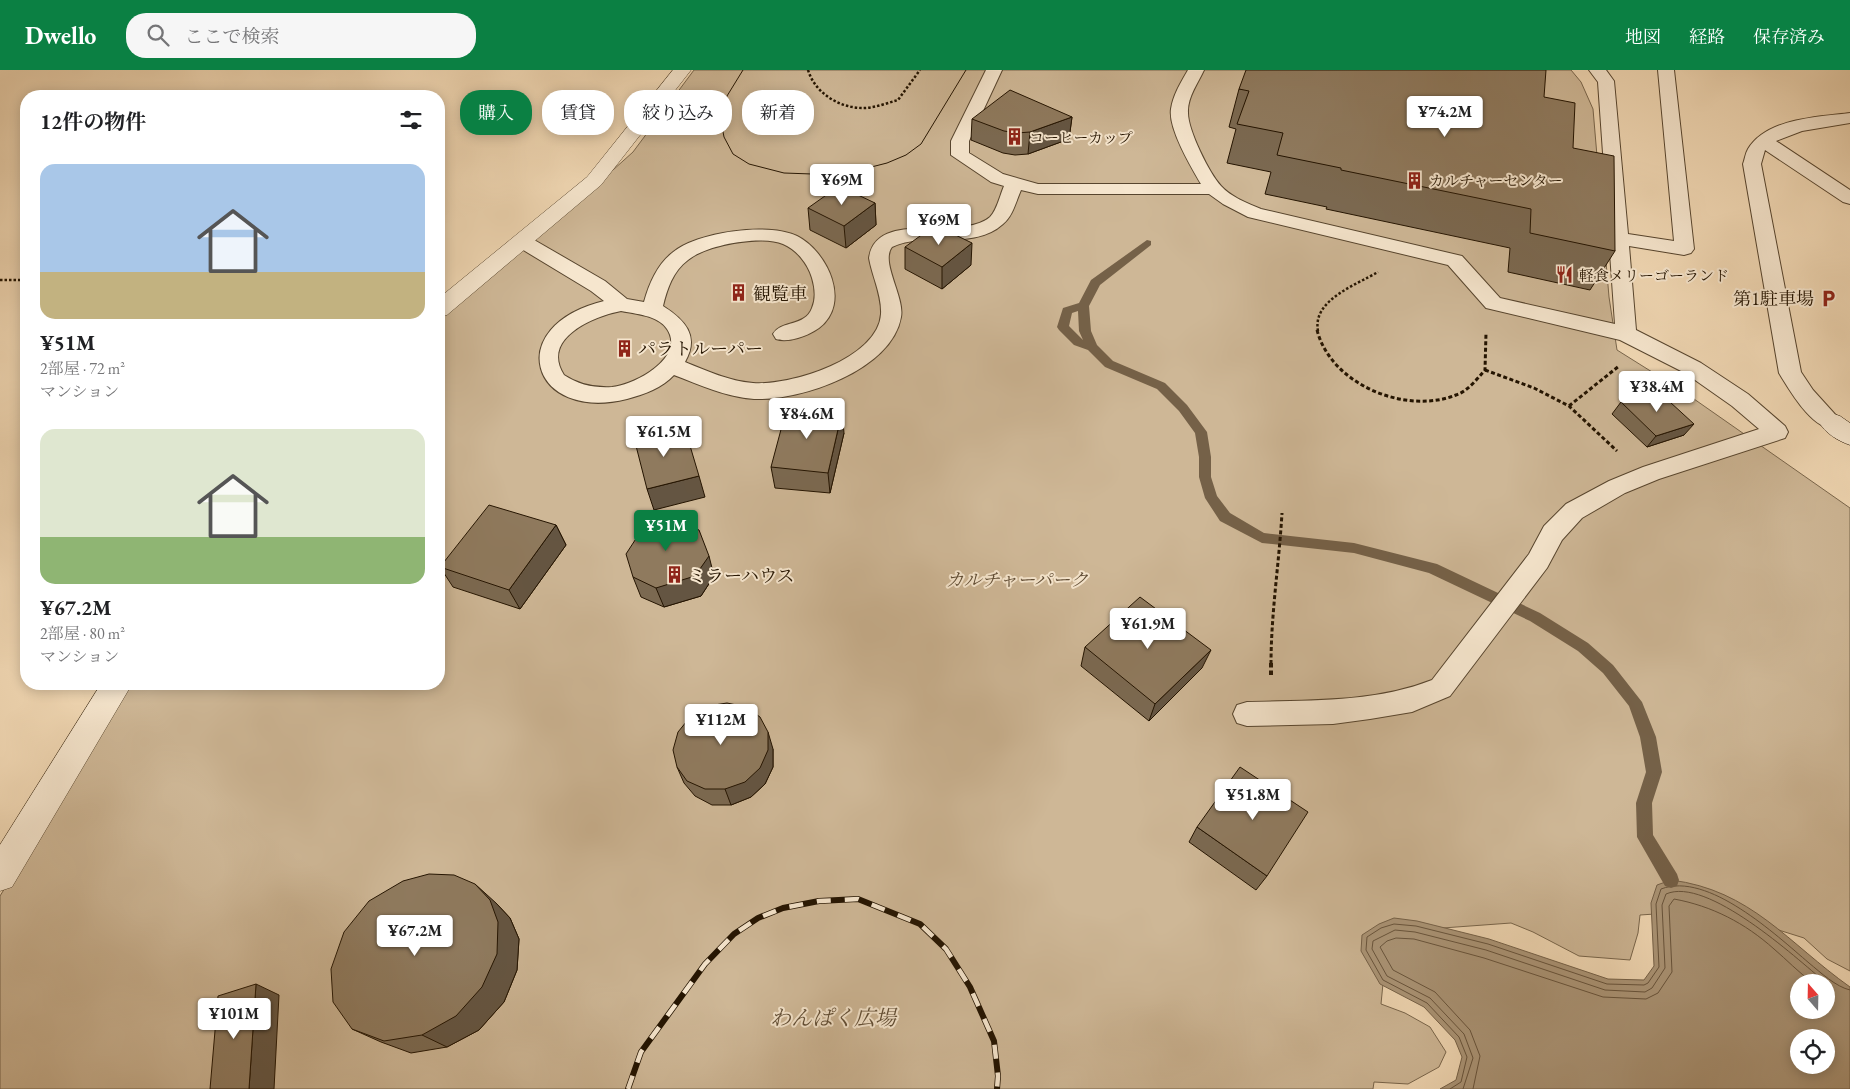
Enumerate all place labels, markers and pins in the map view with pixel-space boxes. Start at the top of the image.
pin: ¥74.2M [1404,96,1486,138]
building icon: コーヒーカップ [1005,127,1025,147]
place label: コーヒーカップ [1029,128,1133,147]
pin: ¥69M [812,164,872,206]
building icon: カルチャーセンター [1405,170,1425,190]
place label: カルチャーセンター [1429,171,1563,190]
pin: ¥69M [909,204,969,246]
restaurant icon: 軽食メリーゴーランド [1555,265,1575,285]
place label: 軽食メリーゴーランド [1579,266,1729,285]
place label: 観覧車 [753,282,807,305]
building icon: 観覧車 [729,283,749,303]
place label: 第1駐車場 [1733,287,1814,310]
parking icon: 第1駐車場 [1818,288,1838,308]
place label: パラトルーパー [638,337,763,360]
building icon: パラトルーパー [614,338,634,358]
pin: ¥38.4M [1616,370,1698,413]
pin: ¥84.6M [766,398,848,440]
pin: ¥61.5M [623,416,705,458]
pin: ¥51M [636,510,696,552]
place label: ミラーハウス [688,564,795,587]
building icon: ミラーハウス [664,565,684,585]
pin: ¥61.9M [1107,608,1189,650]
pin: ¥112M [686,704,756,746]
pin: ¥51.8M [1212,778,1294,821]
pin: ¥67.2M [374,914,456,957]
pin: ¥101M [199,998,269,1040]

